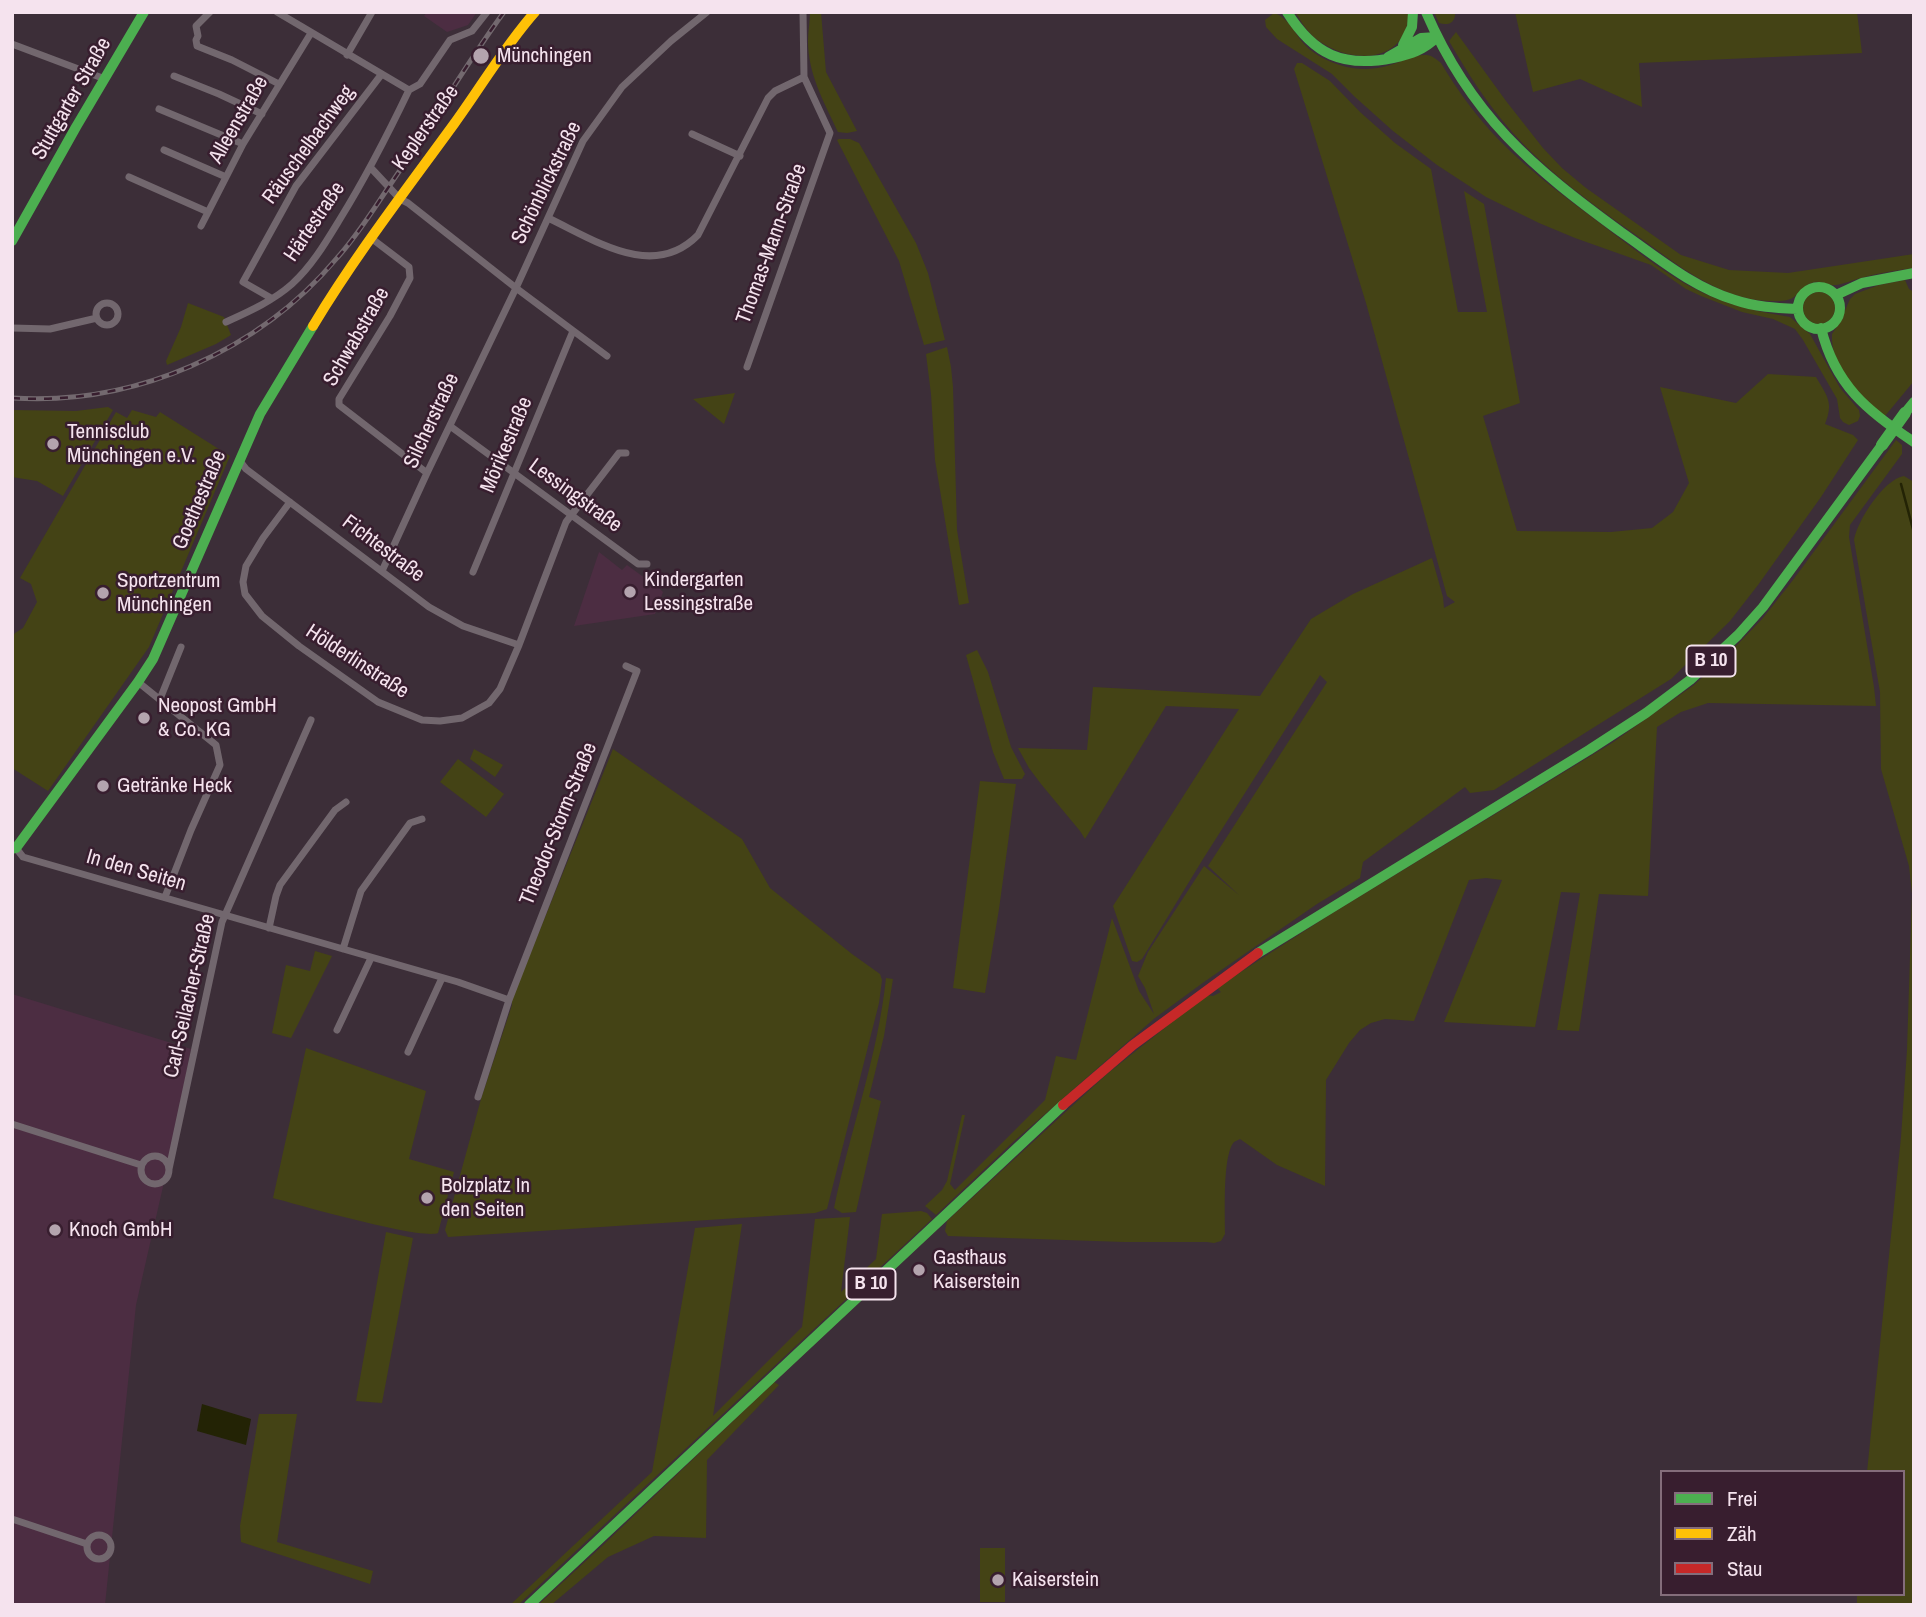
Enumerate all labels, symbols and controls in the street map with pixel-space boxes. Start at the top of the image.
street label: Stuttgarter Straße [27,33,117,165]
place label: Münchingen [497,43,592,69]
marker: Münchingen [471,46,491,66]
street label: Alleenstraße [204,72,274,168]
street label: Keplerstraße [387,80,465,176]
street label: Räuschelbachweg [257,81,361,209]
street label: Schönblickstraße [507,118,587,248]
street label: Thomas-Mann-Straße [731,161,813,327]
street label: Härtestraße [279,177,351,267]
street label: Schwabstraße [319,283,395,391]
street label: Silcherstraße [399,369,465,473]
street label: Mörikestraße [476,393,538,497]
place label: Tennisclub Münchingen e.V. [67,419,196,469]
marker: Tennisclub Münchingen e.V. [45,436,61,452]
street label: Goethestraße [168,447,232,553]
street label: Lessingstraße [523,454,627,538]
street label: Fichtestraße [337,510,429,588]
place label: Kindergarten Lessingstraße [644,567,753,617]
place label: Sportzentrum Münchingen [117,568,220,618]
marker: Kindergarten Lessingstraße [622,584,638,600]
marker: Sportzentrum Münchingen [95,585,111,601]
street label: Hölderlinstraße [301,619,413,705]
road number: B 10 [1686,646,1736,676]
place label: Neopost GmbH & Co. KG [158,693,277,743]
marker: Neopost GmbH & Co. KG [136,710,152,726]
street label: Theodor-Storm-Straße [515,739,603,909]
place label: Getränke Heck [117,773,232,799]
marker: Getränke Heck [95,778,111,794]
street label: In den Seiten [83,845,189,897]
street label: Carl-Seilacher-Straße [159,912,221,1080]
place label: Bolzplatz In den Seiten [441,1173,530,1223]
marker: Bolzplatz In den Seiten [419,1190,435,1206]
place label: Knoch GmbH [69,1217,172,1243]
marker: Knoch GmbH [47,1222,63,1238]
place label: Gasthaus Kaiserstein [933,1245,1020,1295]
marker: Gasthaus Kaiserstein [911,1262,927,1278]
road number: B 10 [846,1268,896,1300]
legend [1660,1470,1905,1596]
text: Frei [1727,1484,1758,1513]
text: Zäh [1727,1519,1757,1548]
text: Stau [1727,1554,1762,1583]
place label: Kaiserstein [1012,1567,1099,1593]
marker: Kaiserstein [990,1572,1006,1588]

